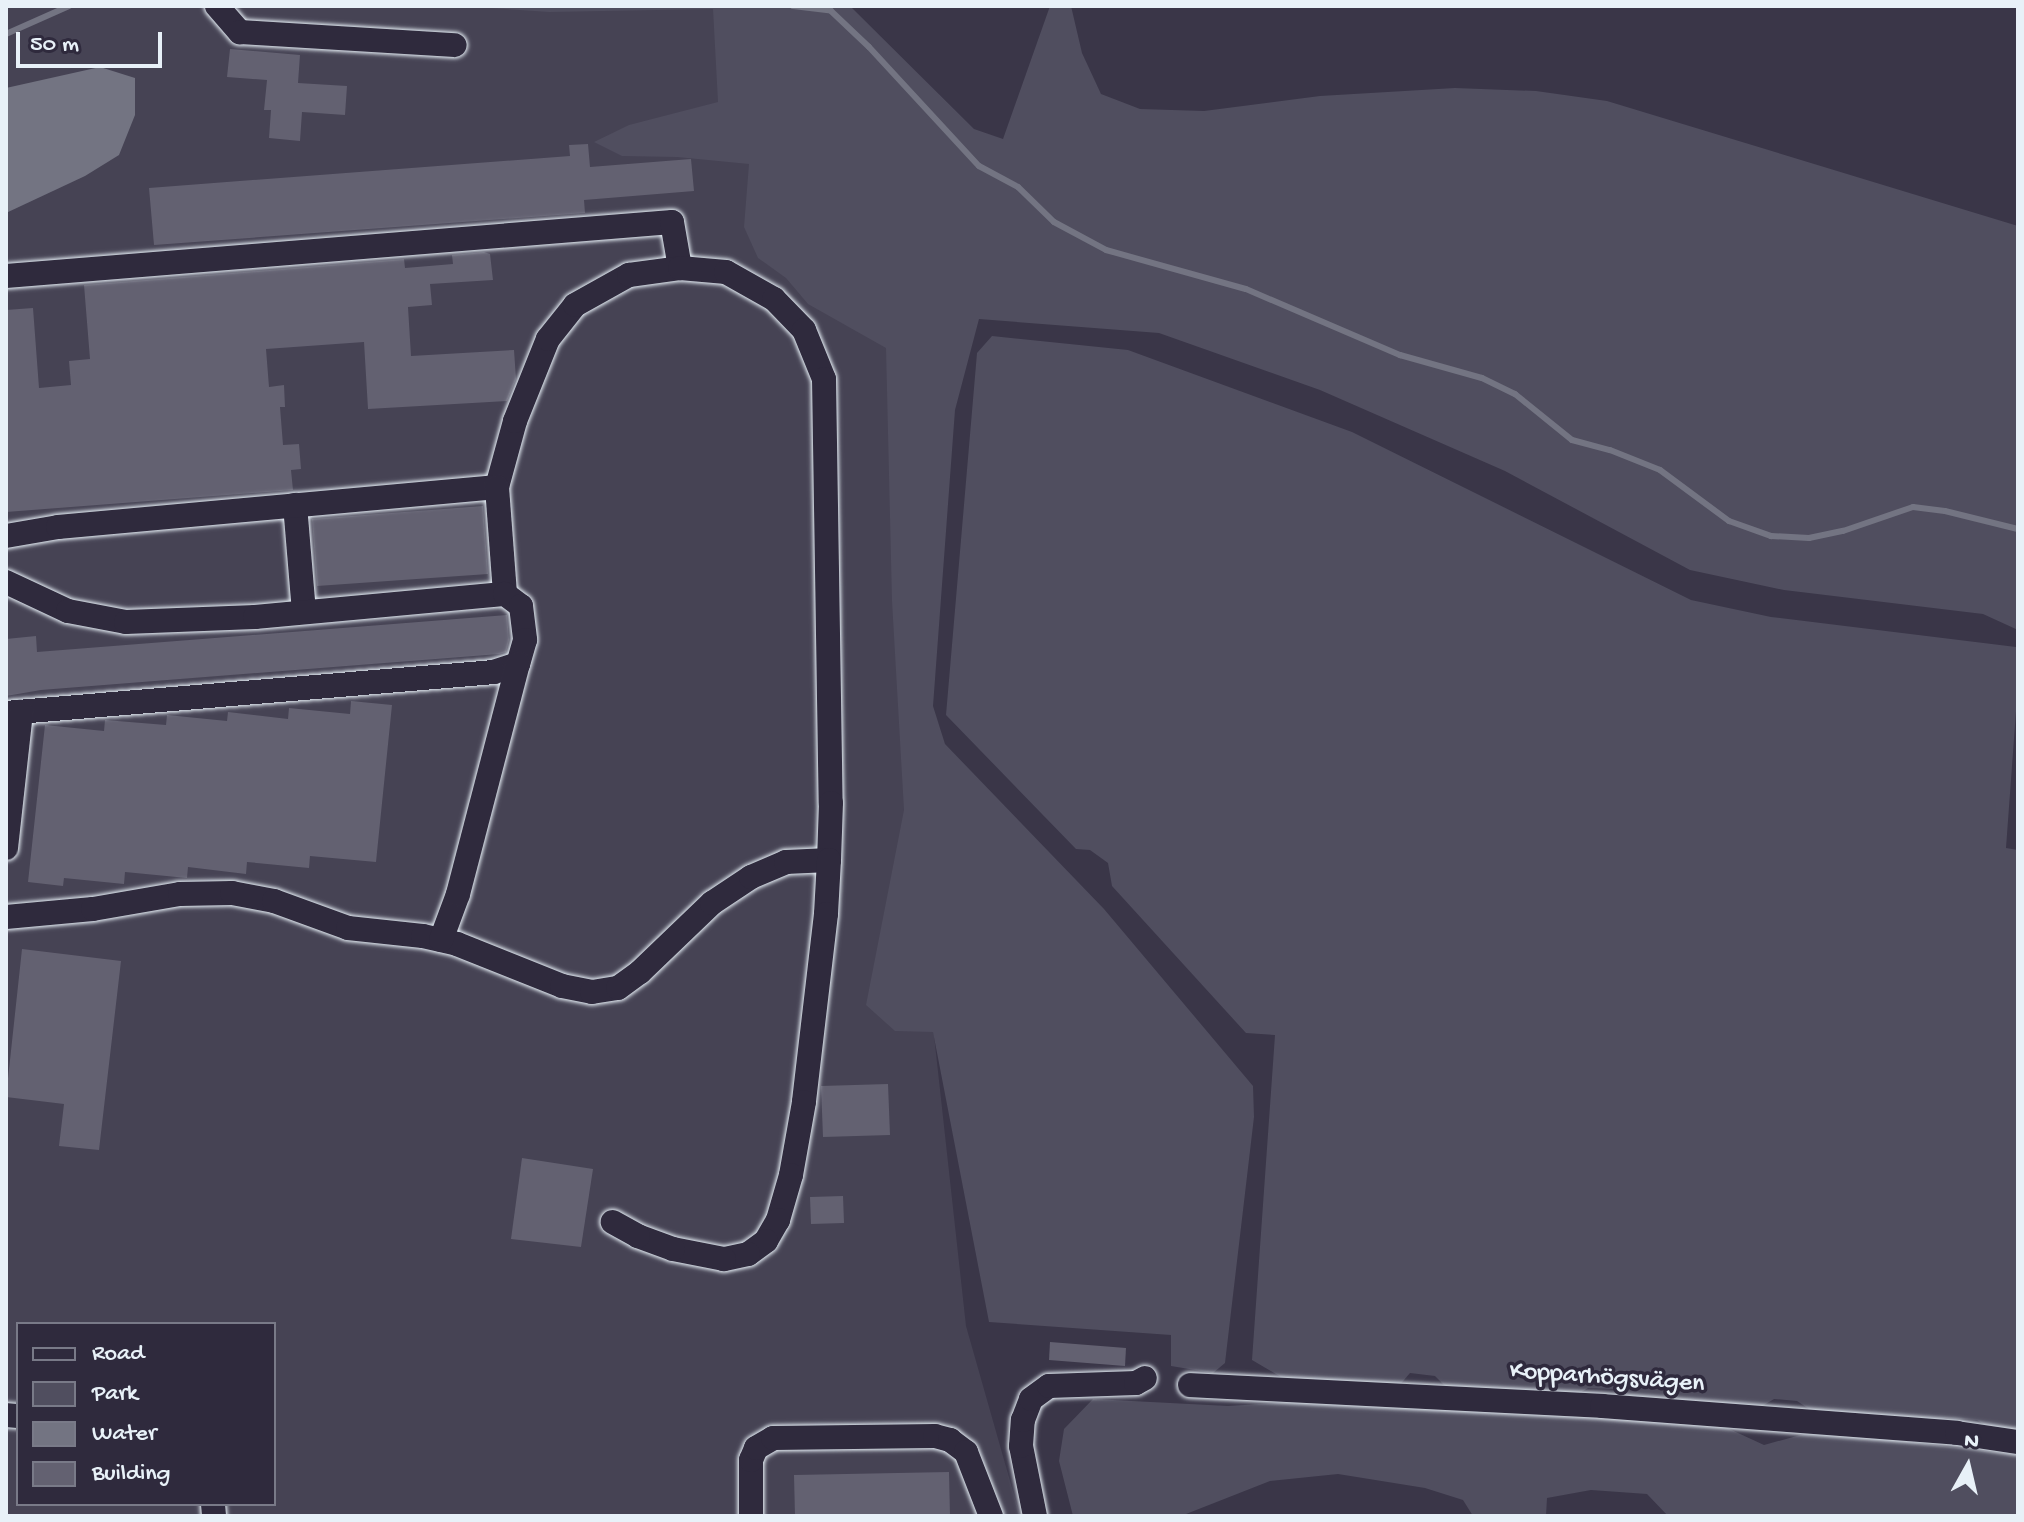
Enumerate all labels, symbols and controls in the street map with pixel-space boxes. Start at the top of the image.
scale bar [20,16,166,66]
text: 50 m [30,31,79,60]
legend [16,1322,276,1506]
text: Road [92,1340,144,1369]
street label: Kopparhögsvägen [1508,1357,1706,1401]
text: Park [92,1380,138,1409]
text: Water [92,1420,156,1449]
north arrow [1928,1426,2008,1506]
text: N [1962,1428,1980,1456]
text: Building [92,1460,170,1489]

